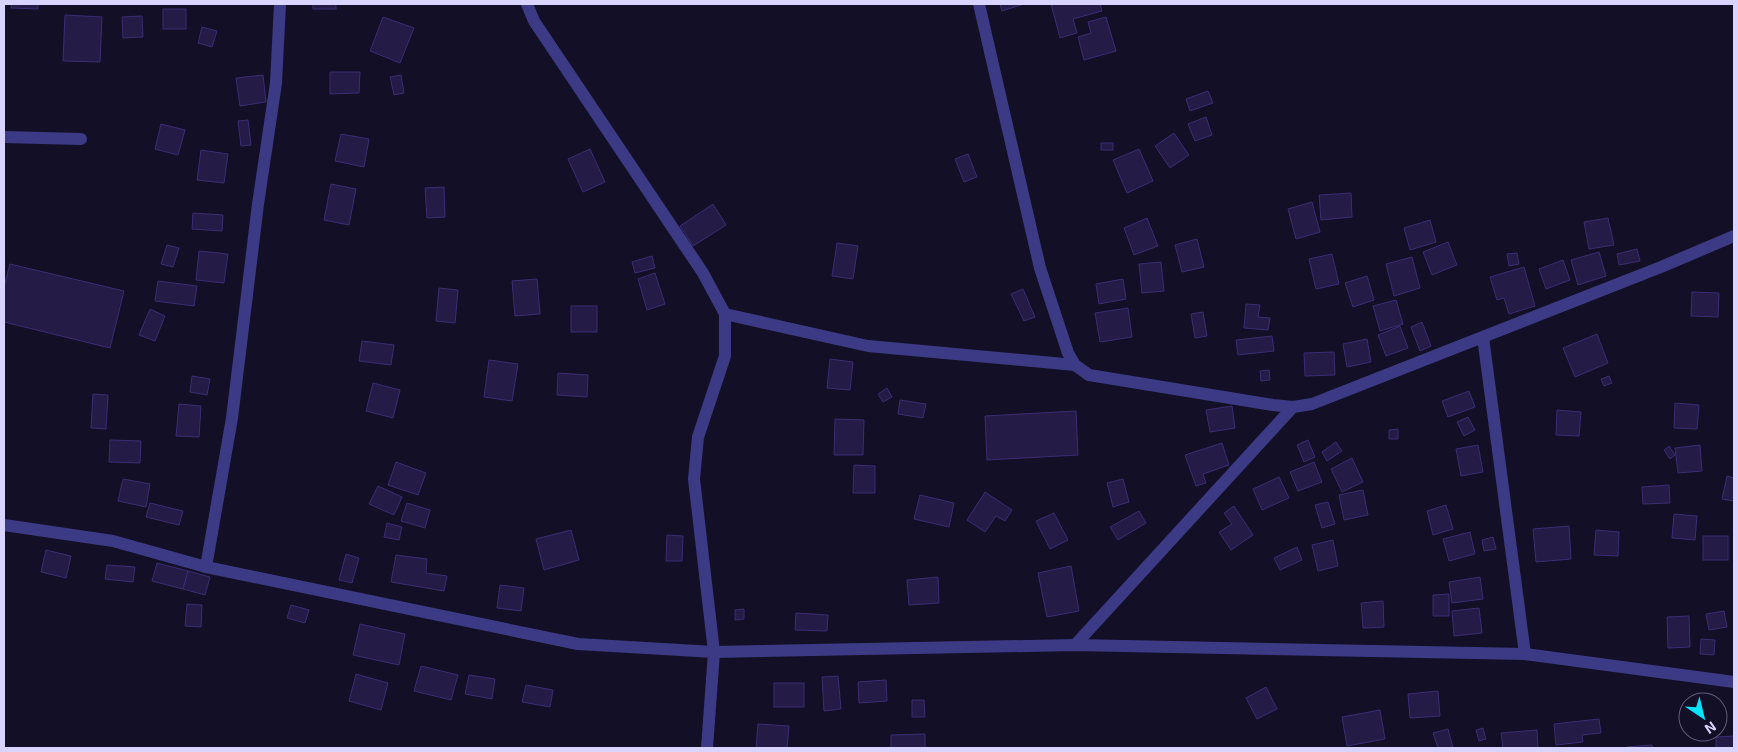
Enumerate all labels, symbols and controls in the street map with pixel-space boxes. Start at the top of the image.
north arrow [1678,692,1728,742]
text: N [1702,718,1720,738]

